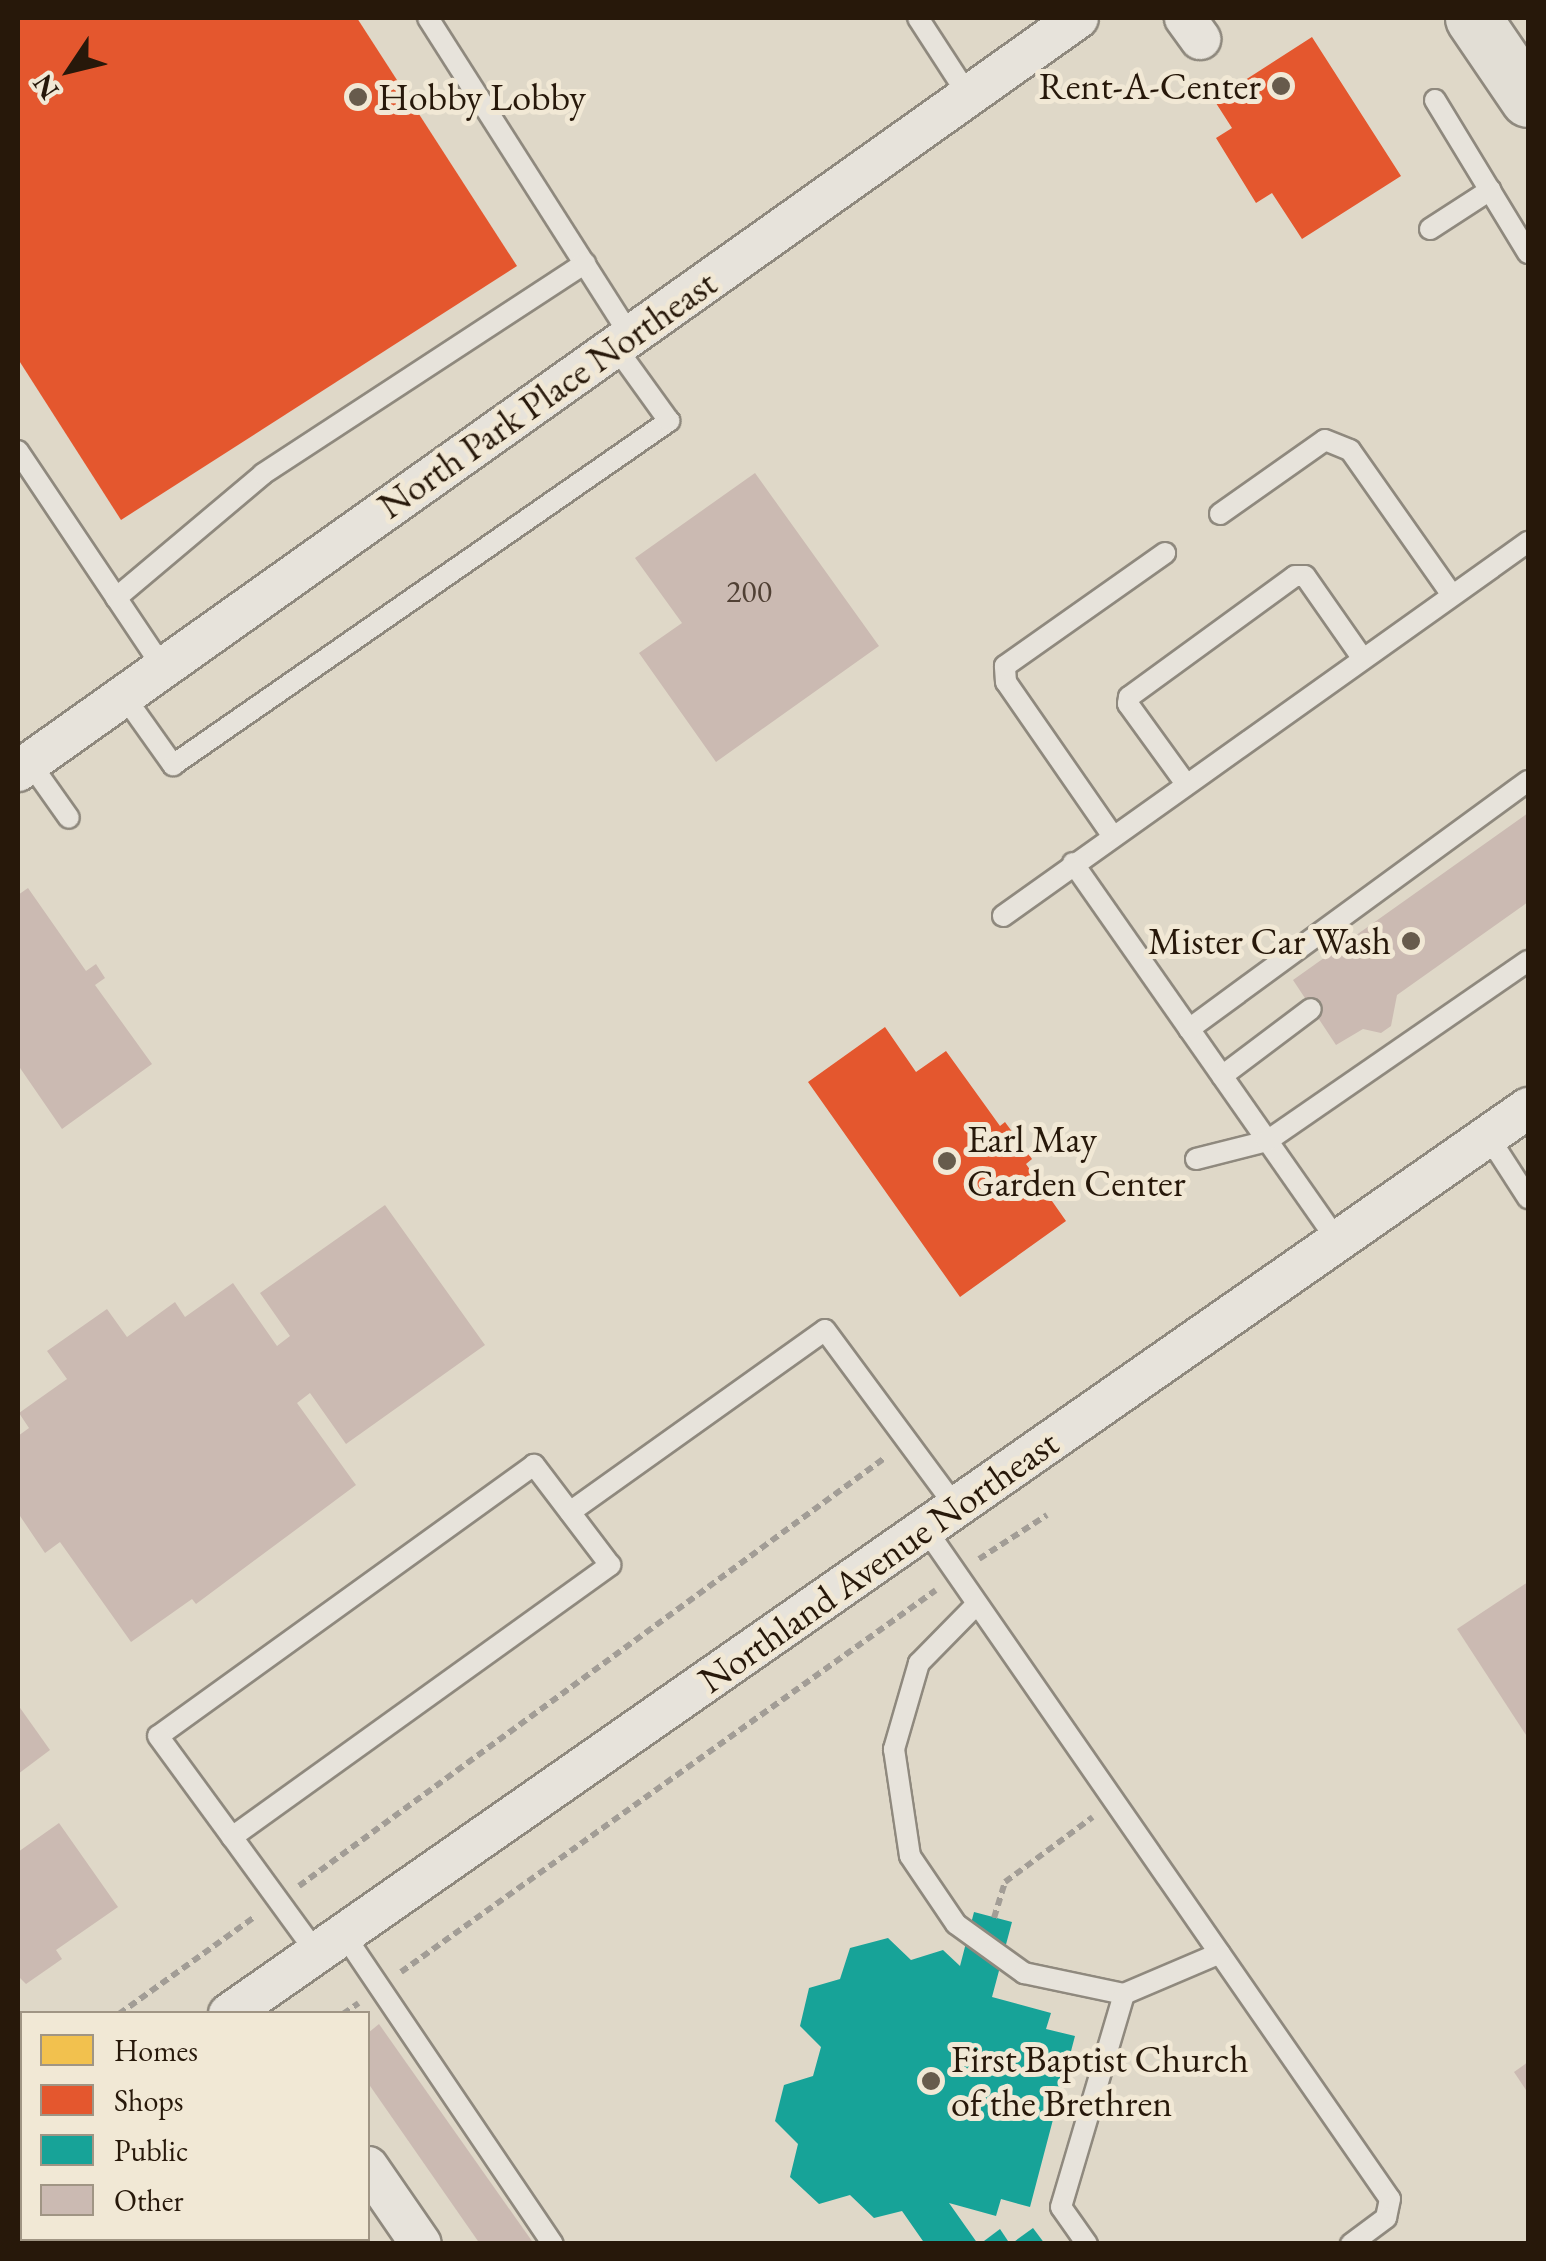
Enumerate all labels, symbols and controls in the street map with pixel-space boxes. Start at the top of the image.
north arrow [20,20,120,120]
place label: Rent-A-Center [1039,63,1261,109]
text: N [24,68,67,107]
place label: Hobby Lobby [378,74,586,120]
marker: Rent-A-Center [1270,75,1292,97]
marker: Hobby Lobby [347,86,369,108]
street label: North Park Place Northeast [369,260,725,528]
house number: 200 [726,572,772,610]
place label: Mister Car Wash [1148,918,1391,964]
marker: Mister Car Wash [1400,930,1422,952]
place label: Earl May Garden Center [967,1116,1186,1206]
marker: Earl May Garden Center [936,1150,958,1172]
street label: Northland Avenue Northeast [690,1420,1066,1702]
legend [20,2011,370,2241]
text: Homes [114,2031,198,2070]
place label: First Baptist Church of the Brethren [951,2036,1249,2126]
marker: First Baptist Church of the Brethren [920,2070,942,2092]
text: Shops [114,2081,184,2120]
text: Public [114,2131,188,2170]
text: Other [114,2181,183,2220]

